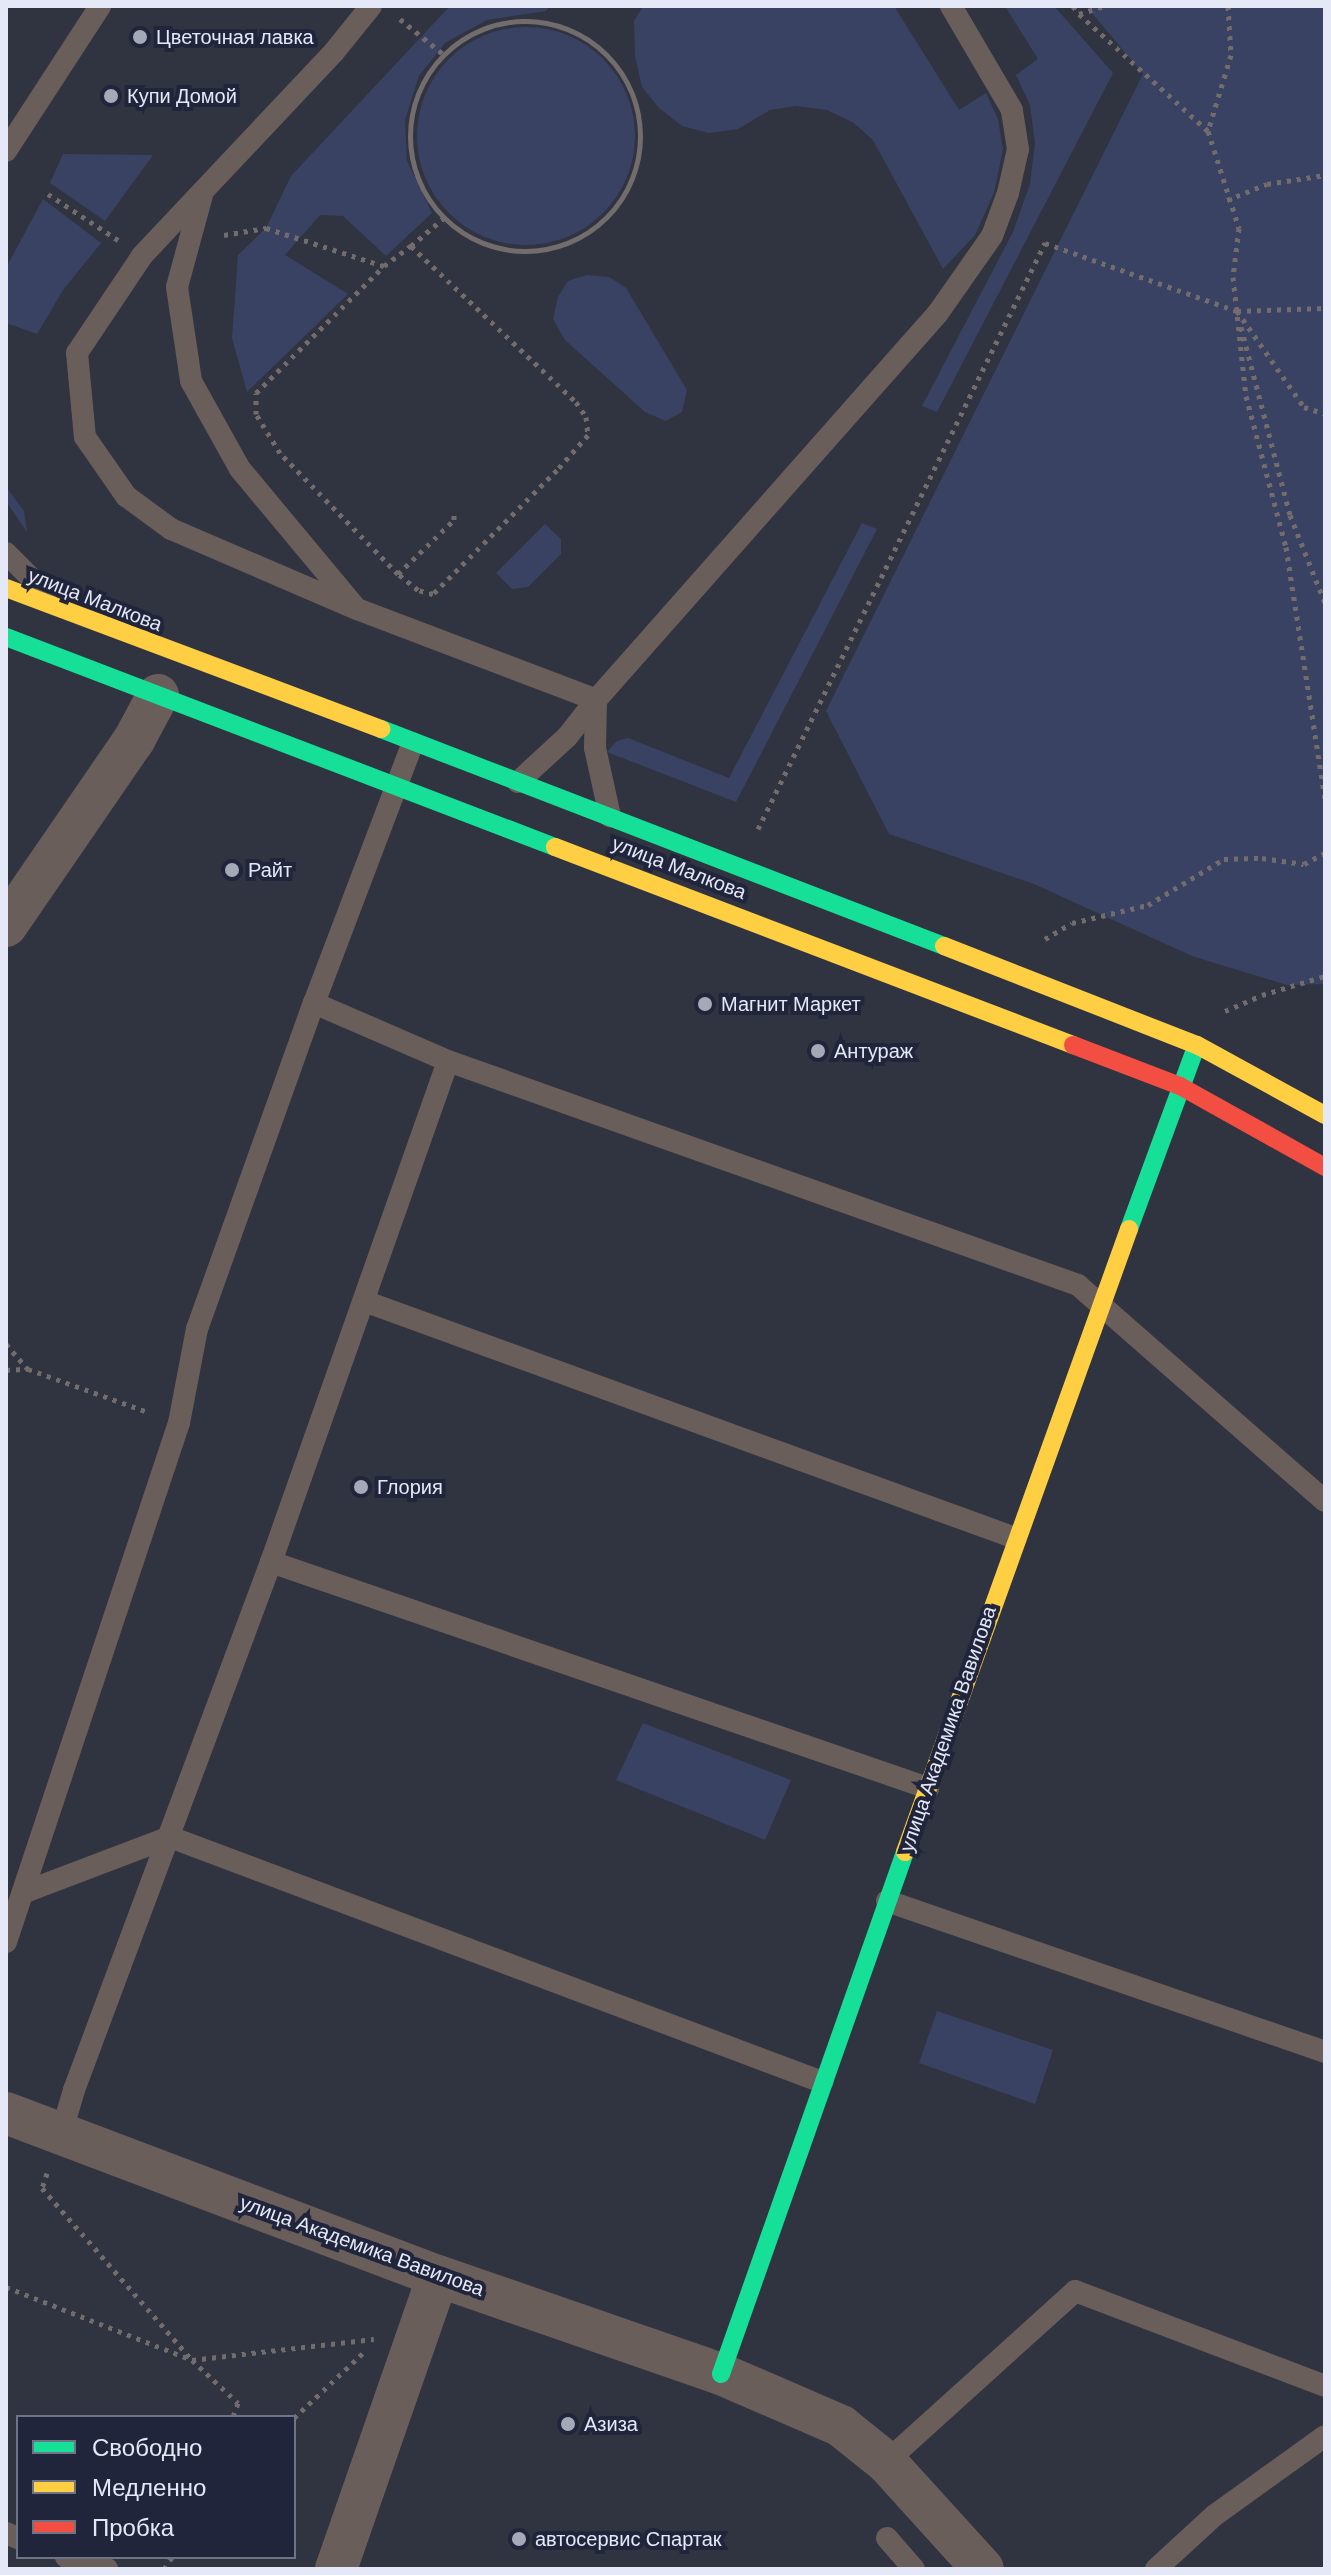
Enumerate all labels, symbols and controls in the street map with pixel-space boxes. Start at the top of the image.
place label: Цветочная лавка [156,25,314,49]
marker: Цветочная лавка [131,28,149,46]
place label: Купи Домой [127,84,237,108]
marker: Купи Домой [102,87,120,105]
street label: улица Малкова [25,563,165,637]
street label: улица Малкова [609,831,749,905]
place label: Райт [248,858,292,882]
marker: Райт [223,861,241,879]
place label: Магнит Маркет [721,992,861,1016]
marker: Магнит Маркет [696,995,714,1013]
place label: Антураж [834,1039,913,1063]
marker: Антураж [809,1042,827,1060]
place label: Глория [377,1475,443,1499]
marker: Глория [352,1478,370,1496]
street label: улица Академика Вавилова [895,1603,1001,1855]
street label: улица Академика Вавилова [237,2191,487,2301]
place label: Азиза [584,2412,638,2436]
legend [16,2415,296,2559]
marker: Азиза [559,2415,577,2433]
text: Свободно [92,2432,202,2463]
text: Медленно [92,2472,206,2503]
text: Пробка [92,2512,174,2543]
place label: автосервис Спартак [535,2527,722,2551]
marker: автосервис Спартак [510,2530,528,2548]

